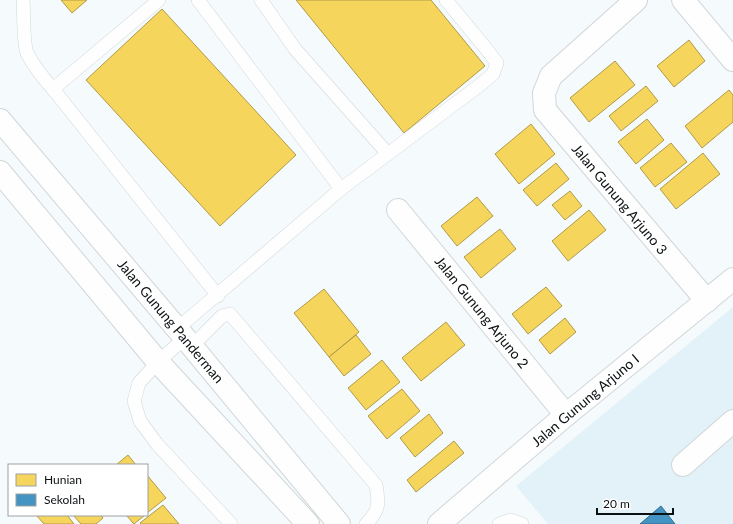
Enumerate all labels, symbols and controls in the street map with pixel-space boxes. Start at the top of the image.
street label: Jalan Gunung Arjuno 3 [569,140,671,258]
street label: Jalan Gunung Arjuno 2 [432,253,532,371]
street label: Jalan Gunung Panderman [114,256,228,386]
street label: Jalan Gunung Arjuno I [528,350,642,450]
legend [8,464,148,516]
text: Hunian [44,472,82,487]
scale bar [597,490,673,516]
text: Sekolah [44,492,85,507]
text: 20 m [603,496,630,511]

